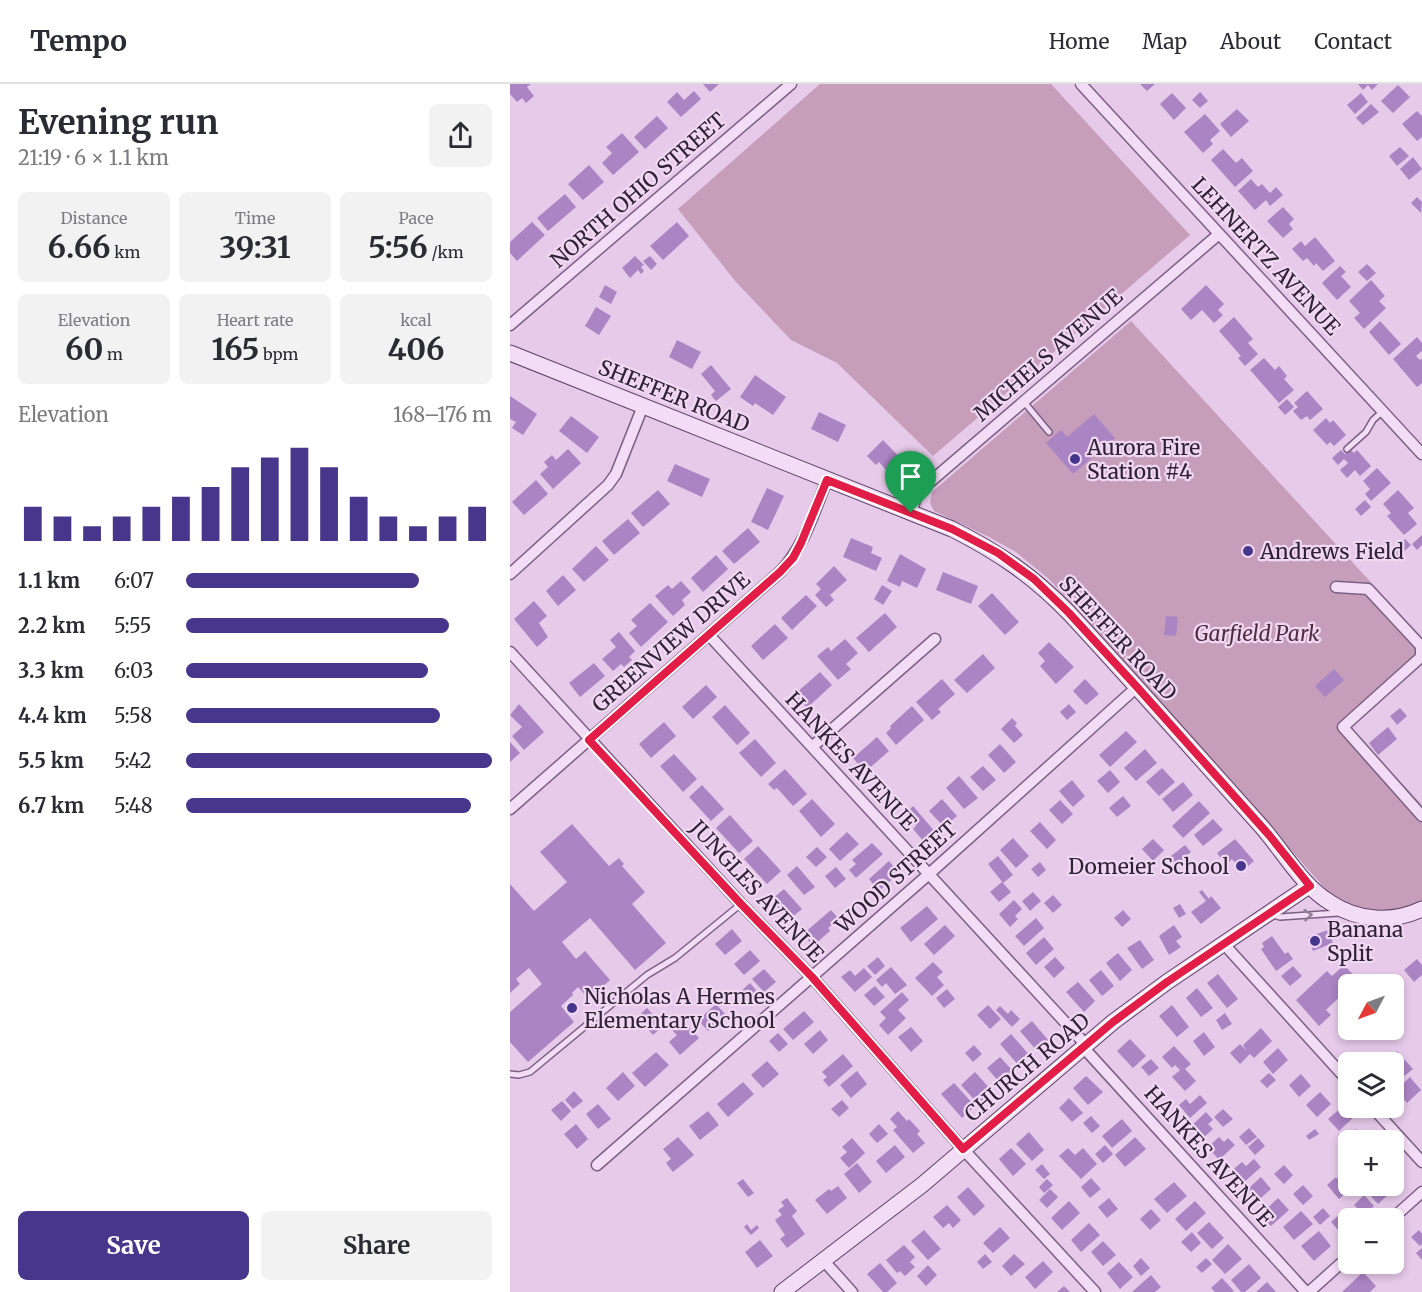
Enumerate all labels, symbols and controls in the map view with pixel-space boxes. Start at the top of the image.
text: Tempo [30,23,127,59]
text: Home [1049,28,1109,55]
text: Map [1142,28,1187,55]
text: About [1220,28,1281,55]
text: Contact [1314,28,1392,55]
text: Evening run [18,102,218,143]
button: share [429,104,492,167]
street label: NORTH OHIO STREET [545,106,732,274]
text: 21:19 · 6 × 1.1 km [18,145,169,170]
street label: LEHNERTZ AVENUE [1186,171,1347,341]
text: Distance [61,208,127,228]
text: Time [235,208,275,228]
text: Pace [399,208,434,228]
text: 6.66 [48,228,111,266]
text: 39:31 [219,228,291,266]
text: 5:56 [368,228,428,266]
text: km [111,242,140,262]
text: /km [428,242,464,262]
street label: MICHELS AVENUE [968,283,1129,427]
text: Elevation [58,310,130,330]
text: Heart rate [217,310,293,330]
text: kcal [400,310,432,330]
text: 60 [65,330,103,368]
text: 165 [212,330,259,368]
text: 406 [388,330,444,368]
text: m [103,344,123,364]
text: bpm [259,344,298,364]
street label: SHEFFER ROAD [595,353,754,439]
text: Elevation [18,402,109,427]
text: 168–176 m [393,402,492,427]
place label: Aurora Fire Station #4 [1086,434,1200,485]
pin [885,451,936,513]
marker: Aurora Fire Station #4 [1068,452,1082,466]
icon: arrive [894,460,927,493]
place label: Andrews Field [1259,538,1404,565]
marker: Andrews Field [1241,544,1255,558]
street label: GREENVIEW DRIVE [586,566,756,718]
text: 1.1 km [18,568,80,593]
text: 6:07 [114,568,154,593]
street label: SHEFFER ROAD [1053,570,1183,706]
text: 2.2 km [18,613,85,638]
text: 5:55 [114,613,151,638]
park label: Garfield Park [1195,620,1320,647]
text: 3.3 km [18,658,84,683]
text: 6:03 [114,658,154,683]
street label: HANKES AVENUE [780,686,923,837]
text: 4.4 km [18,703,87,728]
text: 5:58 [114,703,152,728]
text: 5.5 km [18,748,84,773]
text: 5:42 [114,748,152,773]
text: 6.7 km [18,793,84,818]
text: 5:48 [114,793,153,818]
street label: JUNGLES AVENUE [684,814,830,968]
street label: WOOD STREET [829,815,963,940]
place label: Domeier School [1068,853,1229,880]
marker: Domeier School [1234,859,1248,873]
one-way arrow [1304,909,1313,922]
place label: Banana Split [1327,916,1403,967]
marker: Banana Split [1308,934,1322,948]
north arrow [1338,974,1404,1040]
map controls [1338,974,1404,1274]
place label: Nicholas A Hermes Elementary School [584,983,776,1034]
marker: Nicholas A Hermes Elementary School [565,1001,579,1015]
street label: CHURCH ROAD [959,1007,1095,1127]
button: layers [1338,1052,1404,1118]
street label: HANKES AVENUE [1139,1080,1280,1233]
button: + [1338,1130,1404,1196]
button: − [1338,1208,1404,1274]
button: Save [18,1211,249,1280]
button: Share [261,1211,492,1280]

